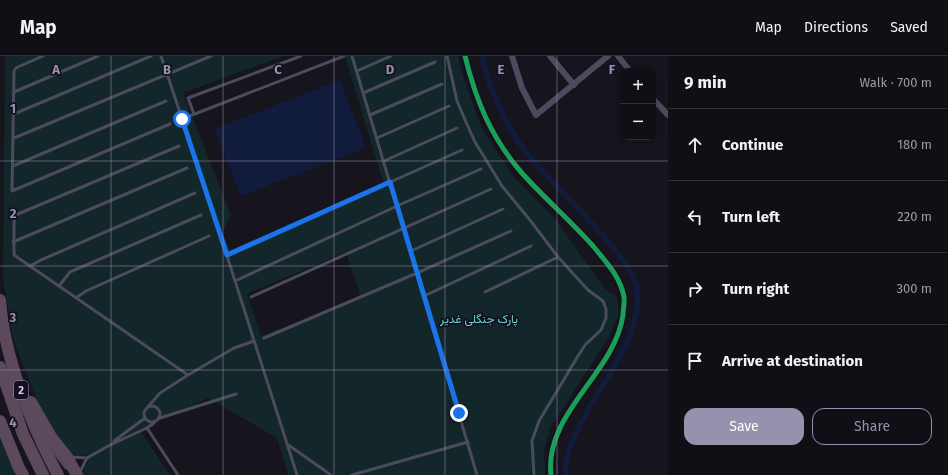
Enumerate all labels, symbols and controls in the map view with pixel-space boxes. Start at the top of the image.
text: Map [20,16,57,39]
text: Map [755,19,782,36]
text: Directions [804,19,868,36]
text: Saved [890,19,928,36]
text: A [51,62,60,77]
text: B [163,62,171,77]
text: C [274,62,282,77]
text: D [386,62,395,77]
text: E [498,62,505,77]
text: F [609,62,616,77]
map controls [620,68,656,140]
button: + [620,68,656,104]
text: 9 min [684,72,727,93]
text: Walk · 700 m [860,75,932,90]
text: 1 [10,101,16,116]
button: − [620,104,656,140]
route start [173,110,191,128]
icon: ahead [684,134,706,156]
text: Continue [722,136,783,154]
text: 180 m [897,137,932,152]
text: 2 [10,206,17,221]
icon: left [684,206,706,228]
text: Turn left [722,208,780,226]
text: 220 m [897,209,932,224]
icon: right [684,278,706,300]
text: Turn right [722,280,789,298]
text: 300 m [896,281,932,296]
text: 3 [9,310,17,325]
park label: پارک جنگلی غدیر [439,312,518,327]
icon: arrive [684,350,706,372]
text: Arrive at destination [722,352,863,370]
road number: 2 [14,381,28,399]
route end [450,404,468,422]
button: Save [684,408,804,445]
button: Share [812,408,932,445]
text: 4 [9,415,17,430]

